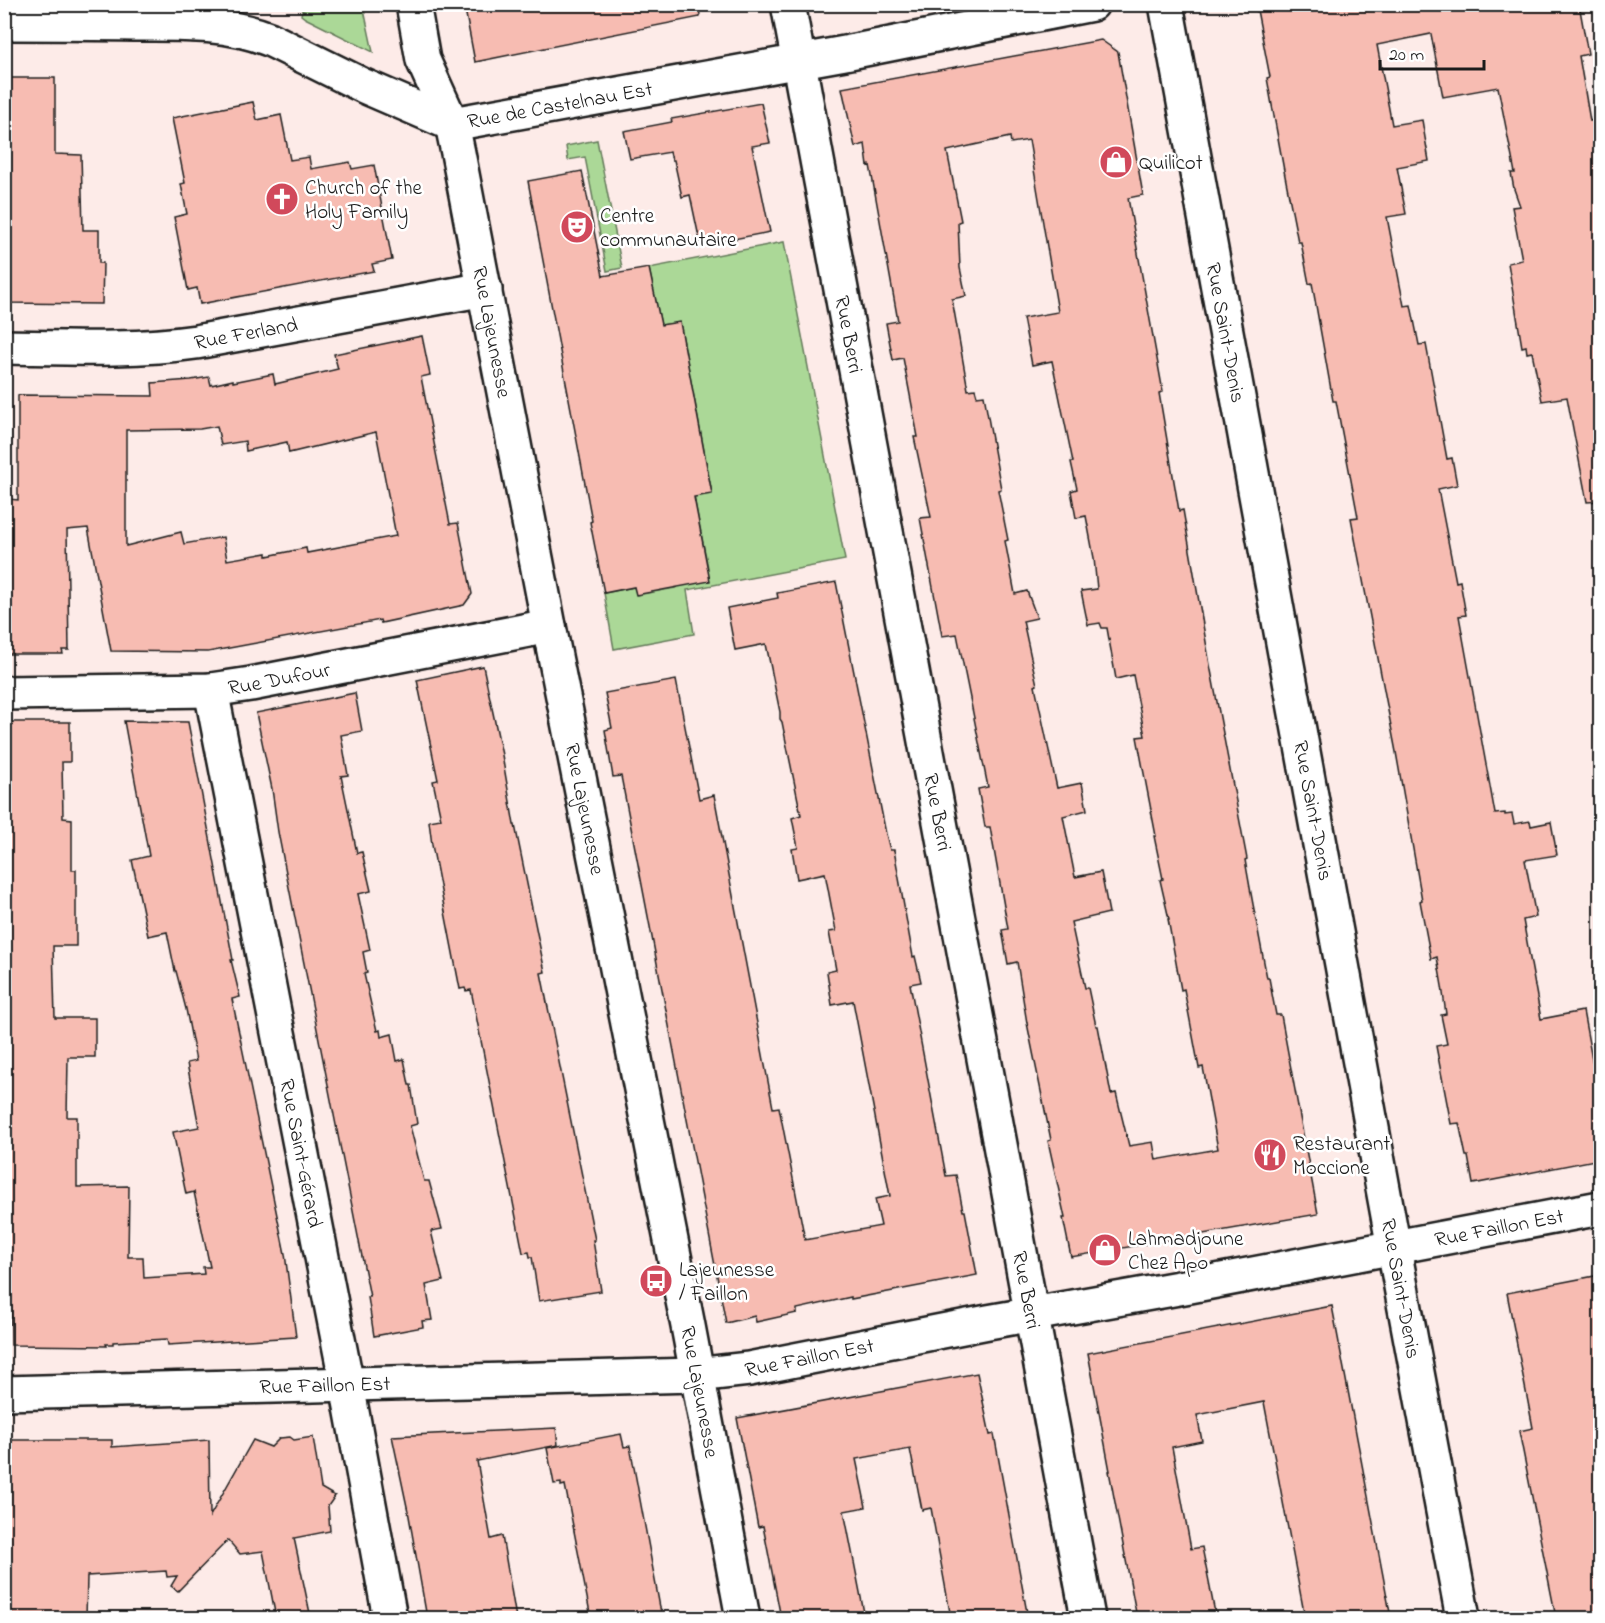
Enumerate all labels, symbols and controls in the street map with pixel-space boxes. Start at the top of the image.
scale bar [1380,33,1484,71]
text: 20 m [1389,43,1424,69]
street label: Rue de Castelnau Est [465,75,655,138]
shop icon: Quilicot [1098,144,1134,180]
place label: Quilicot [1139,149,1203,179]
place label: Church of the Holy Family [305,174,422,230]
church icon: Church of the Holy Family [264,181,300,217]
place label: Centre communautaire [600,202,737,256]
theatre icon: Centre communautaire [559,209,595,245]
street label: Rue Saint-Denis [1197,260,1252,405]
street label: Rue Lajeunesse [463,264,518,401]
street label: Rue Berri [826,293,869,376]
street label: Rue Ferland [192,311,301,359]
street label: Rue Dufour [226,656,334,704]
street label: Rue Saint-Denis [1284,738,1339,883]
street label: Rue Lajeunesse [556,741,611,878]
street label: Rue Berri [914,771,958,854]
street label: Rue Saint-Gérard [270,1077,329,1231]
place label: Restaurant Moccione [1293,1130,1390,1184]
restaurant icon: Restaurant Moccione [1252,1137,1288,1173]
street label: Rue Faillon Est [1432,1202,1567,1256]
street label: Rue Saint-Denis [1372,1217,1427,1361]
place label: Lahmadjoune Chez Apo [1128,1225,1244,1279]
shop icon: Lahmadjoune Chez Apo [1087,1232,1123,1268]
street label: Rue Berri [1003,1249,1047,1332]
place label: Lajeunesse / Faillon [679,1256,775,1310]
bus stop icon: Lajeunesse / Faillon [638,1263,674,1299]
street label: Rue Lajeunesse [671,1324,726,1461]
street label: Rue Faillon Est [742,1332,877,1386]
street label: Rue Faillon Est [259,1370,391,1403]

